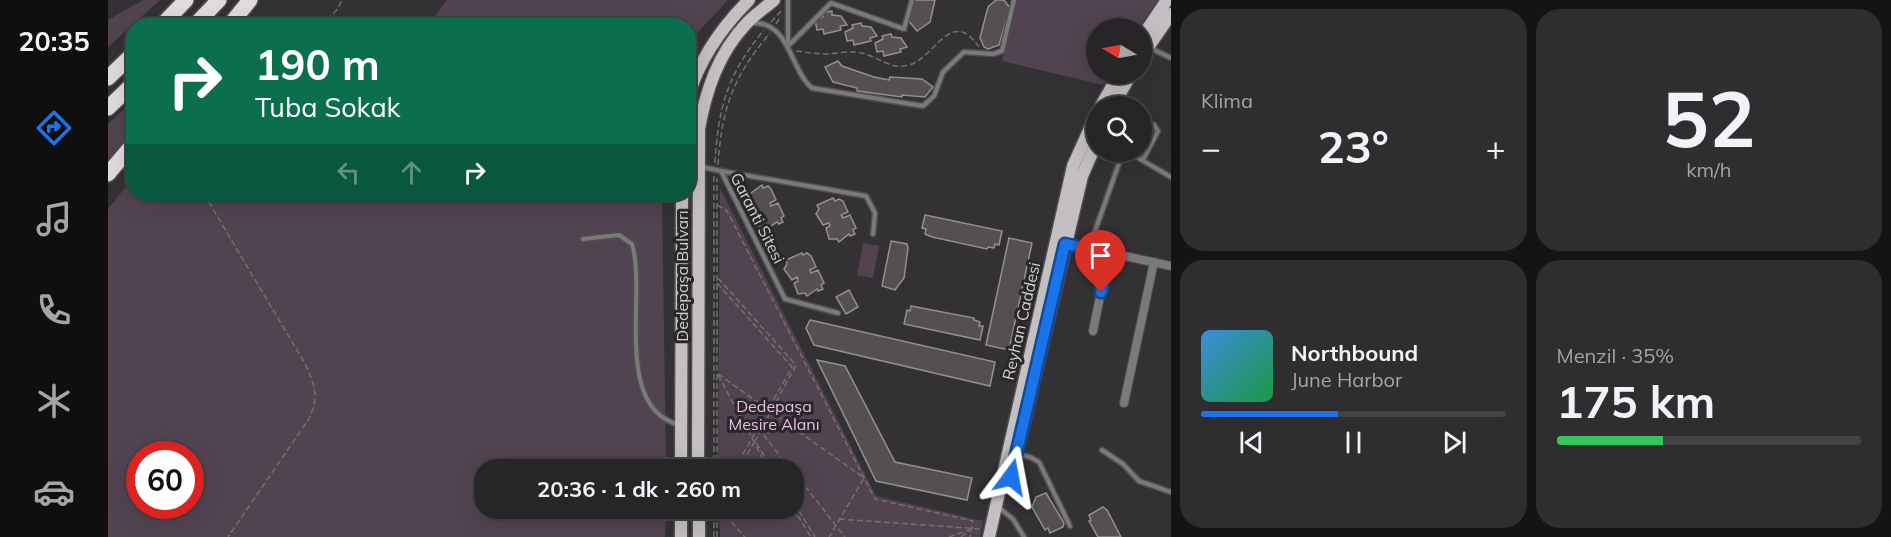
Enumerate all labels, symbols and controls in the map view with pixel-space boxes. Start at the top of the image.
north arrow [1086,18,1152,84]
map controls [1086,18,1152,162]
text: 20:35 [18,24,90,58]
text: 190 m [255,38,380,91]
icon: right [156,42,234,120]
text: 52 [1662,69,1756,167]
text: Klima [1201,88,1253,113]
text: Tuba Sokak [255,90,401,124]
button: search [1086,96,1152,162]
icon: directions [33,107,75,149]
text: 23° [1318,118,1389,174]
text: − [1201,127,1221,168]
text: + [1486,127,1506,168]
icon: left [332,156,365,189]
icon: ahead [395,156,428,189]
icon: right [458,156,491,189]
text: km/h [1686,157,1731,182]
street label: Garanti Sitesi [727,169,789,267]
icon: music [33,198,75,240]
street label: Dedepaşa Bulvarı [672,210,692,342]
pin [1075,230,1126,292]
icon: arrive [1084,239,1117,272]
street label: Reyhan Caddesi [998,260,1044,382]
icon: phone [33,289,75,331]
text: Northbound [1291,339,1418,367]
text: Menzil · 35% [1557,343,1674,368]
text: June Harbor [1291,367,1402,392]
text: 175 km [1557,373,1715,429]
icon: climate [33,380,75,422]
park label: Dedepaşa Mesire Alanı [728,396,820,434]
icon: previous [1235,426,1268,459]
icon: pause [1337,426,1370,459]
icon: next [1438,426,1471,459]
speed limit sign: 60 [126,441,204,519]
position arrow [979,445,1043,509]
icon: car [33,471,75,513]
text: 20:36 · 1 dk · 260 m [537,475,741,503]

